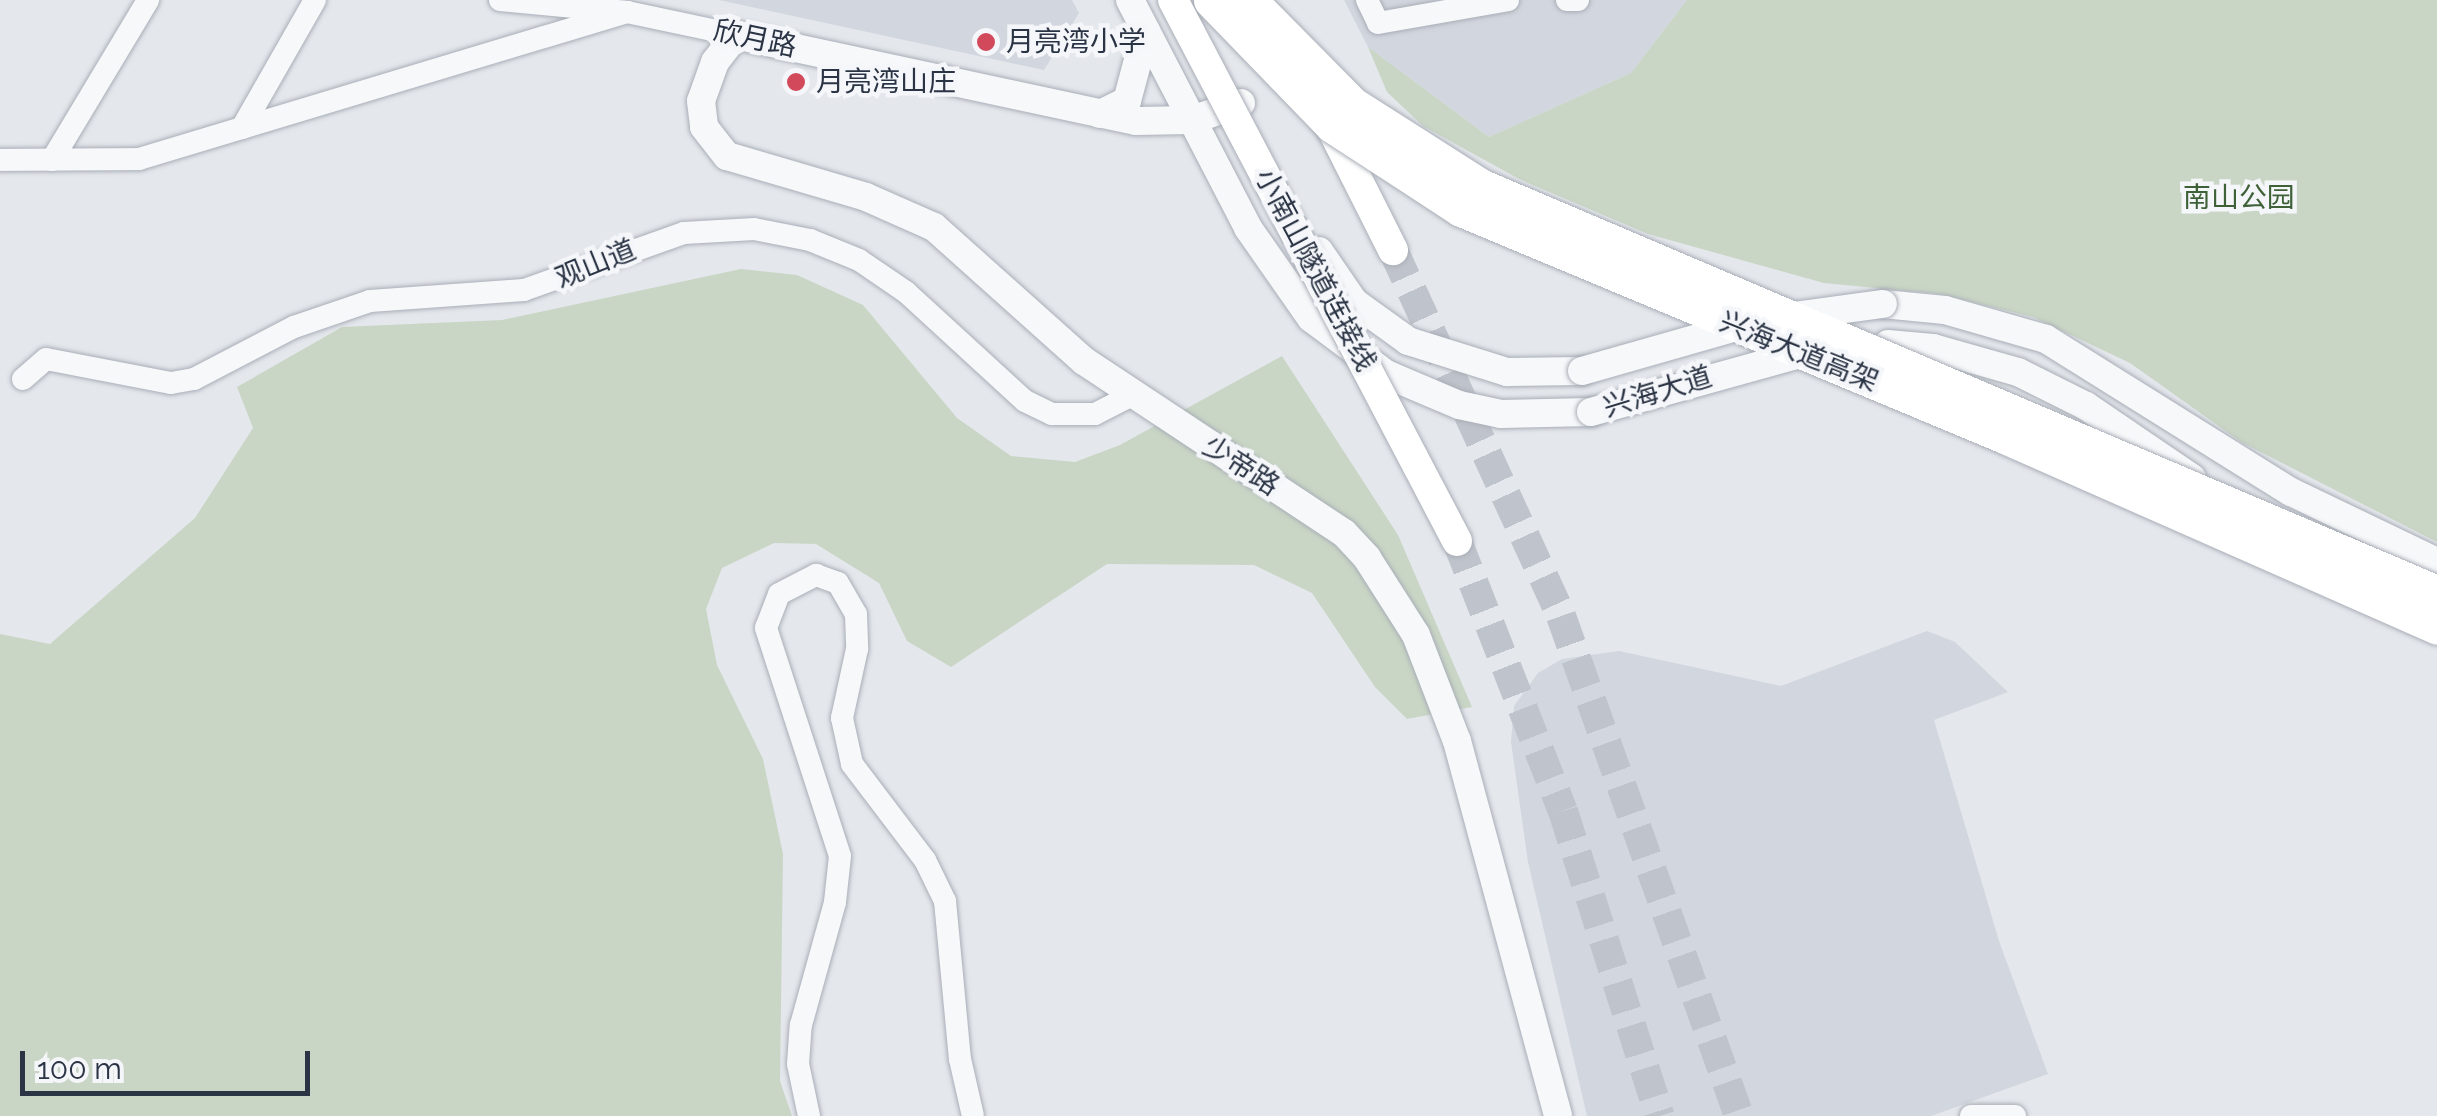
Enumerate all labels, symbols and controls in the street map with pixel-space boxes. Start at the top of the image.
street label: 欣月路 [710,14,800,64]
place label: 月亮湾小学 [1006,25,1146,59]
marker: 月亮湾小学 [975,31,997,53]
place label: 月亮湾山庄 [816,65,956,99]
marker: 月亮湾山庄 [785,71,807,93]
street label: 小南山隧道连接线 [1248,163,1382,377]
park label: 南山公园 [2183,181,2295,215]
street label: 观山道 [551,233,641,295]
street label: 兴海大道高架 [1715,305,1883,399]
street label: 兴海大道 [1600,360,1716,424]
street label: 少帝路 [1197,429,1285,503]
scale bar [25,1031,315,1093]
text: 100 m [37,1051,122,1086]

